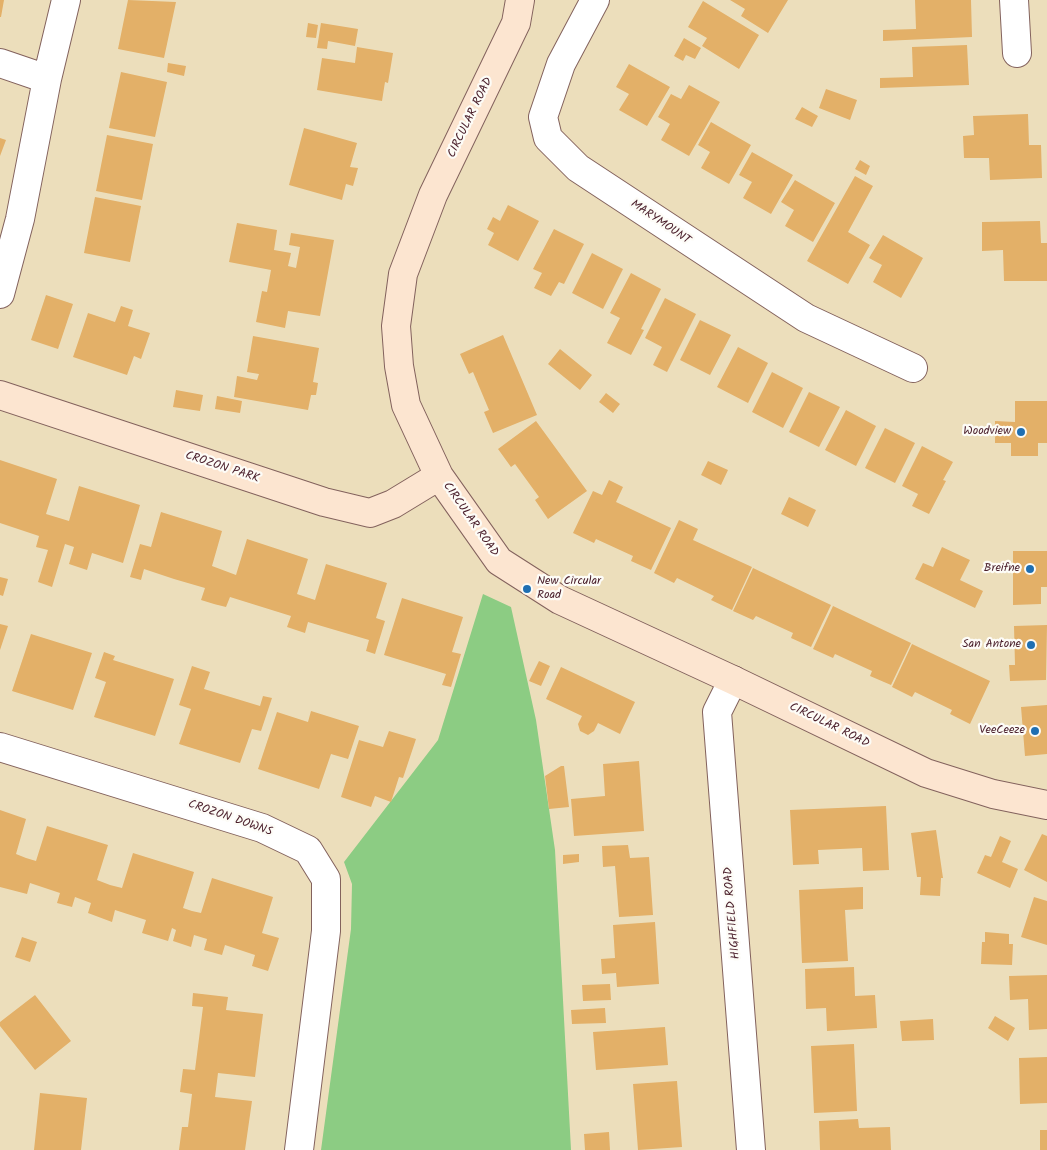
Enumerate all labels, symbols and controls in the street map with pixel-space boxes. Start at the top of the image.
street label: CIRCULAR ROAD [445,76,497,160]
street label: MARYMOUNT [627,198,693,248]
place label: Woodview [963,425,1011,439]
marker: Woodview [1015,426,1027,438]
street label: CROZON PARK [183,449,261,487]
street label: CIRCULAR ROAD [439,480,501,560]
place label: Breifne [984,562,1020,576]
marker: Breifne [1024,563,1036,575]
place label: New Circular Road [537,575,601,603]
marker: New Circular Road [521,583,533,595]
place label: San Antone [962,638,1021,652]
marker: San Antone [1025,639,1037,651]
street label: CIRCULAR ROAD [787,700,871,752]
place label: VeeCeeze [979,724,1025,738]
marker: VeeCeeze [1029,725,1041,737]
street label: CROZON DOWNS [186,798,274,840]
street label: HIGHFIELD ROAD [722,866,744,960]

